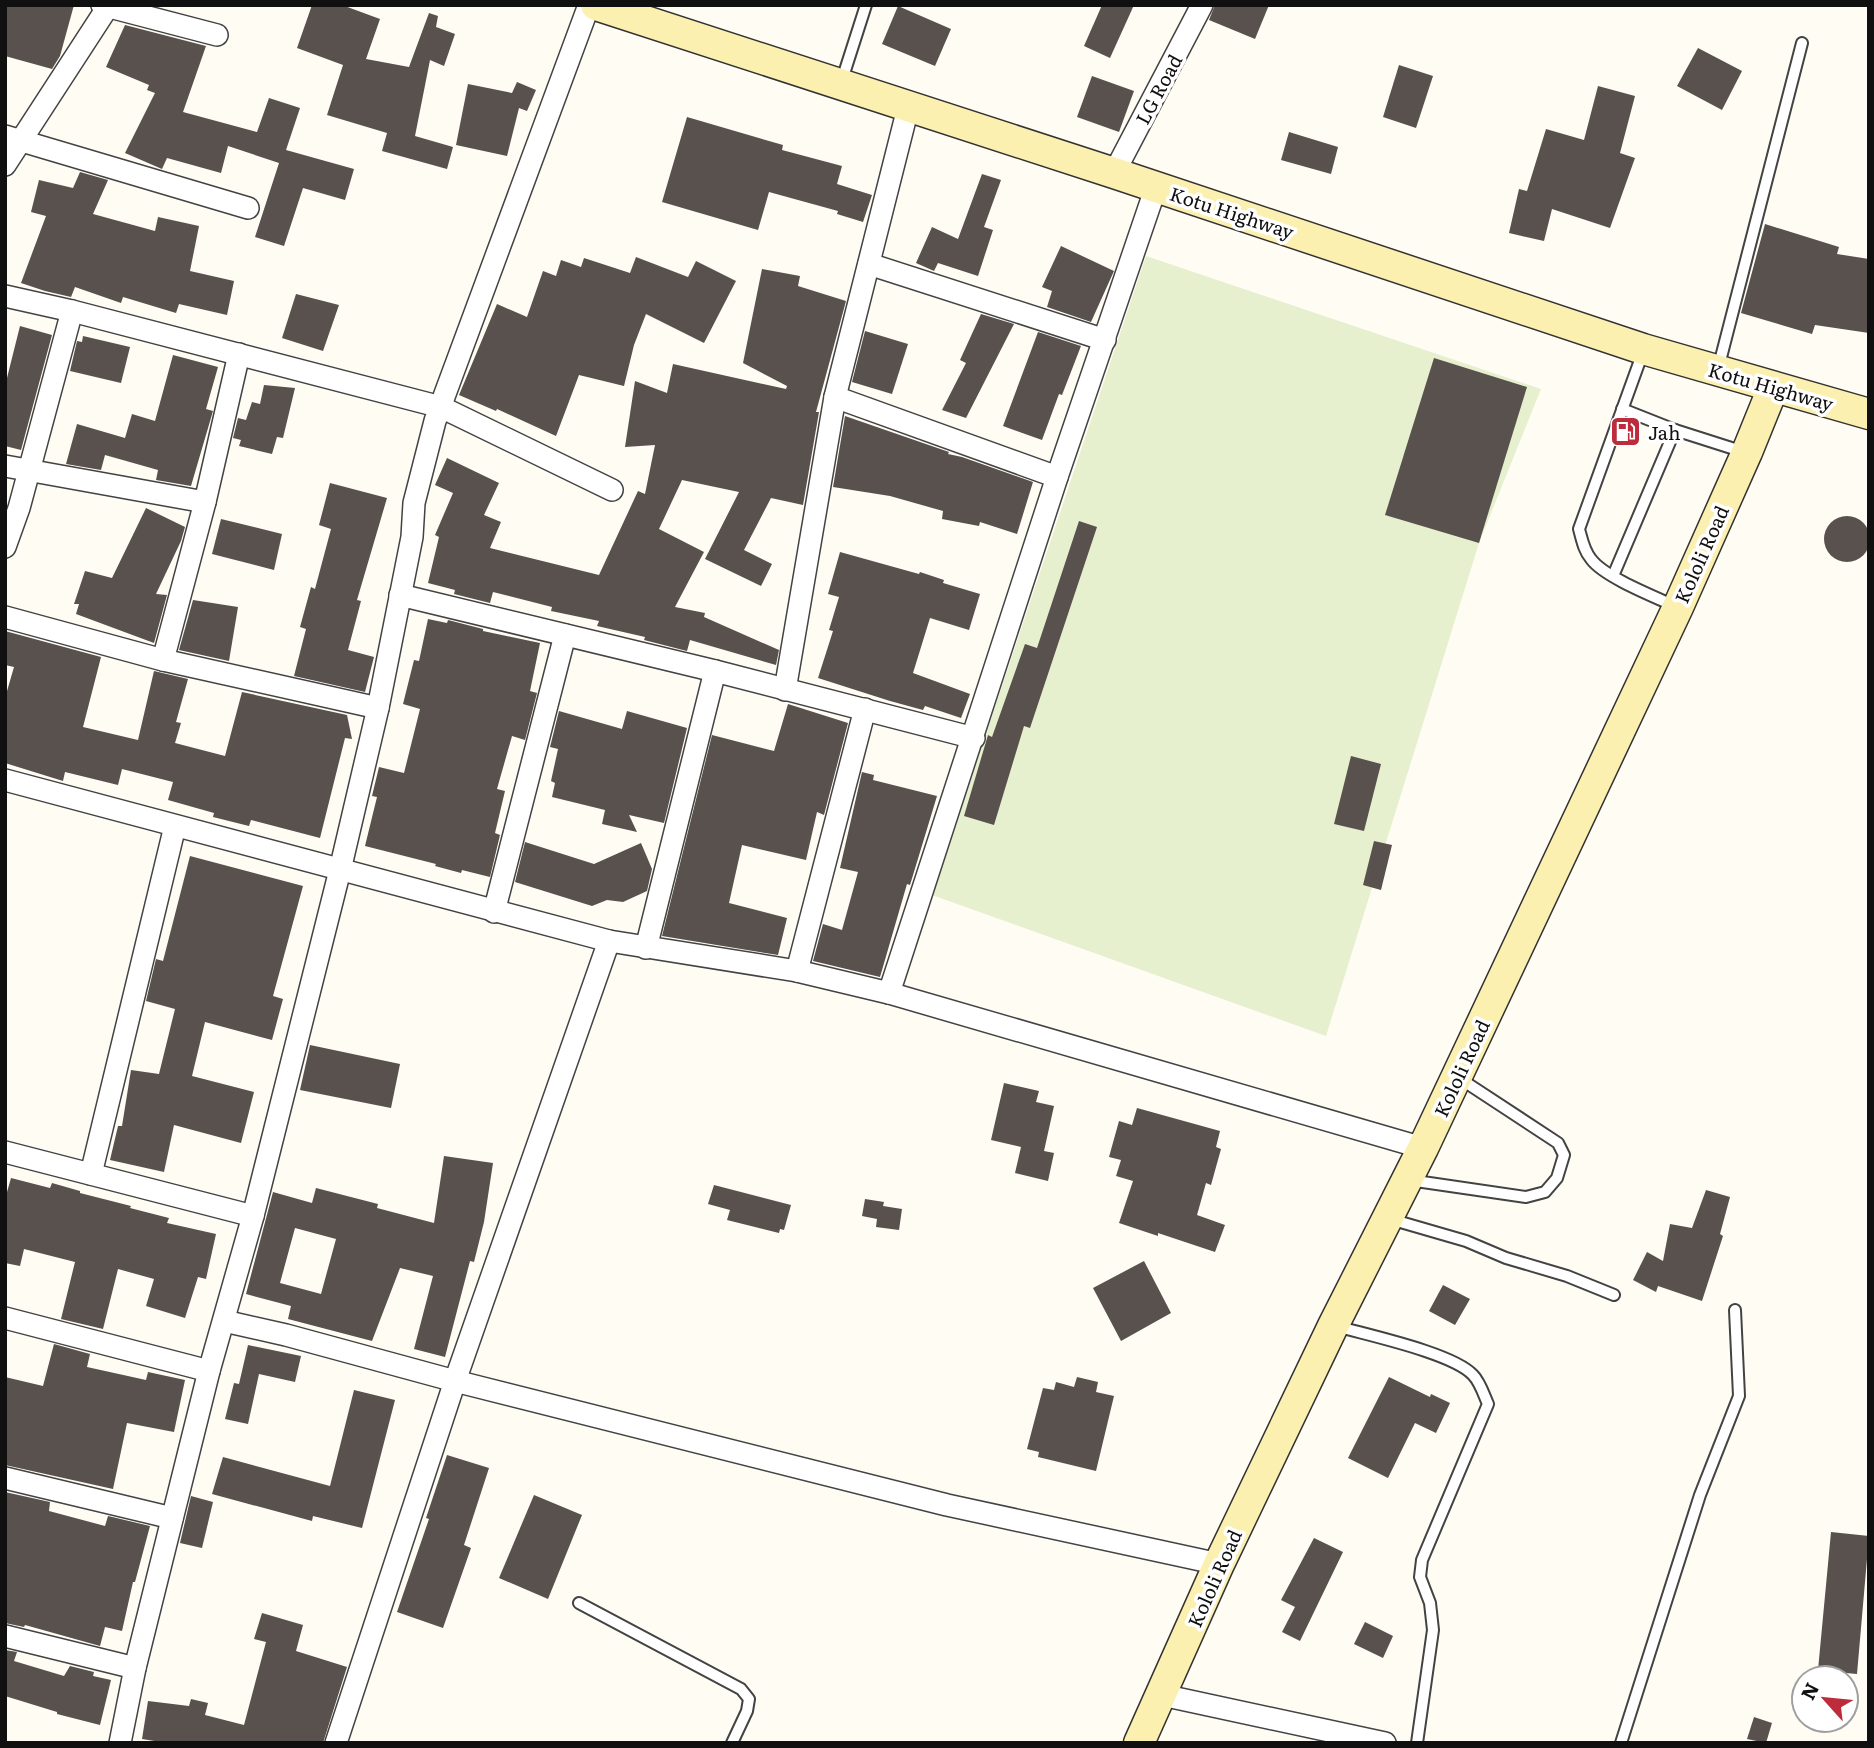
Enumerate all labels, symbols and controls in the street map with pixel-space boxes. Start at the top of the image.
street label: LG Road [1128,49,1188,129]
street label: Kotu Highway [1166,179,1298,245]
street label: Kotu Highway [1705,355,1837,417]
fuel station icon: Jah [1608,415,1642,449]
place label: Jah [1648,418,1681,446]
street label: Kololi Road [1667,500,1735,607]
street label: Kololi Road [1426,1014,1496,1121]
street label: Kololi Road [1180,1524,1248,1631]
north arrow [1790,1664,1860,1734]
text: N [1793,1677,1825,1704]

